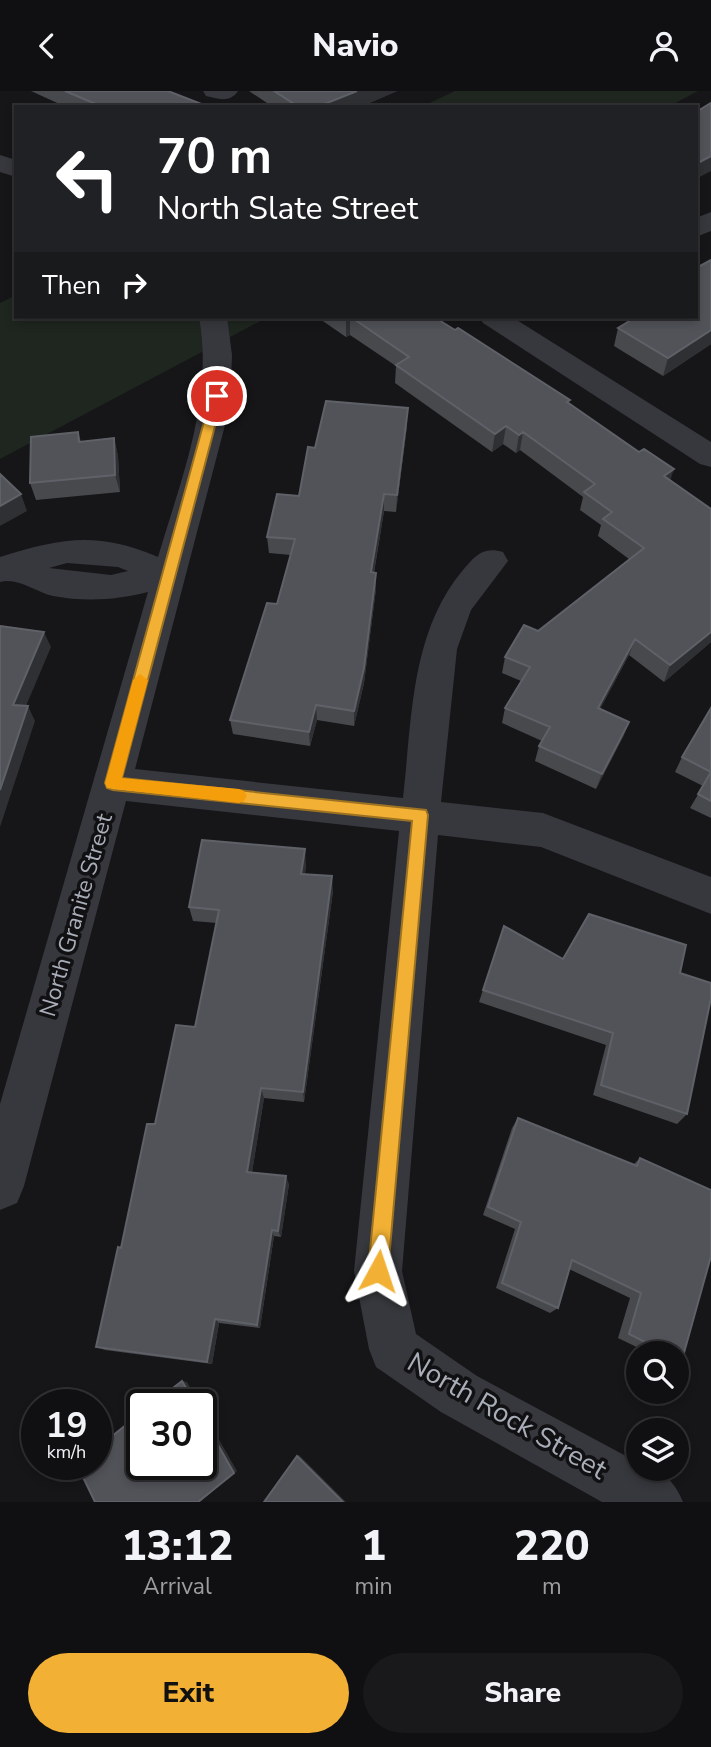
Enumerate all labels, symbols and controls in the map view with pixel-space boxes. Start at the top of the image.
text: Navio [312,24,399,67]
icon: back [28,27,66,65]
icon: person [645,27,683,65]
text: 70 m [157,123,272,190]
icon: left [42,133,133,224]
text: North Slate Street [157,187,418,230]
icon: right [115,266,153,304]
text: Then [42,268,101,303]
pin [187,366,247,426]
icon: arrive [198,377,236,415]
street label: North Granite Street [32,809,120,1020]
position arrow [341,1234,415,1308]
map controls [626,1341,689,1481]
button: search [626,1341,689,1404]
street label: North Rock Street [400,1343,614,1489]
speed limit sign: 30 [126,1389,217,1480]
text: 19 [45,1402,88,1449]
button: layers [626,1418,689,1481]
text: km/h [47,1440,86,1464]
text: 13:12 [121,1518,233,1575]
text: 1 [361,1518,386,1575]
text: 220 [514,1518,590,1575]
text: Arrival [143,1571,212,1602]
text: min [355,1571,393,1602]
text: m [542,1571,562,1602]
button: Exit [28,1653,349,1733]
button: Share [363,1653,683,1733]

